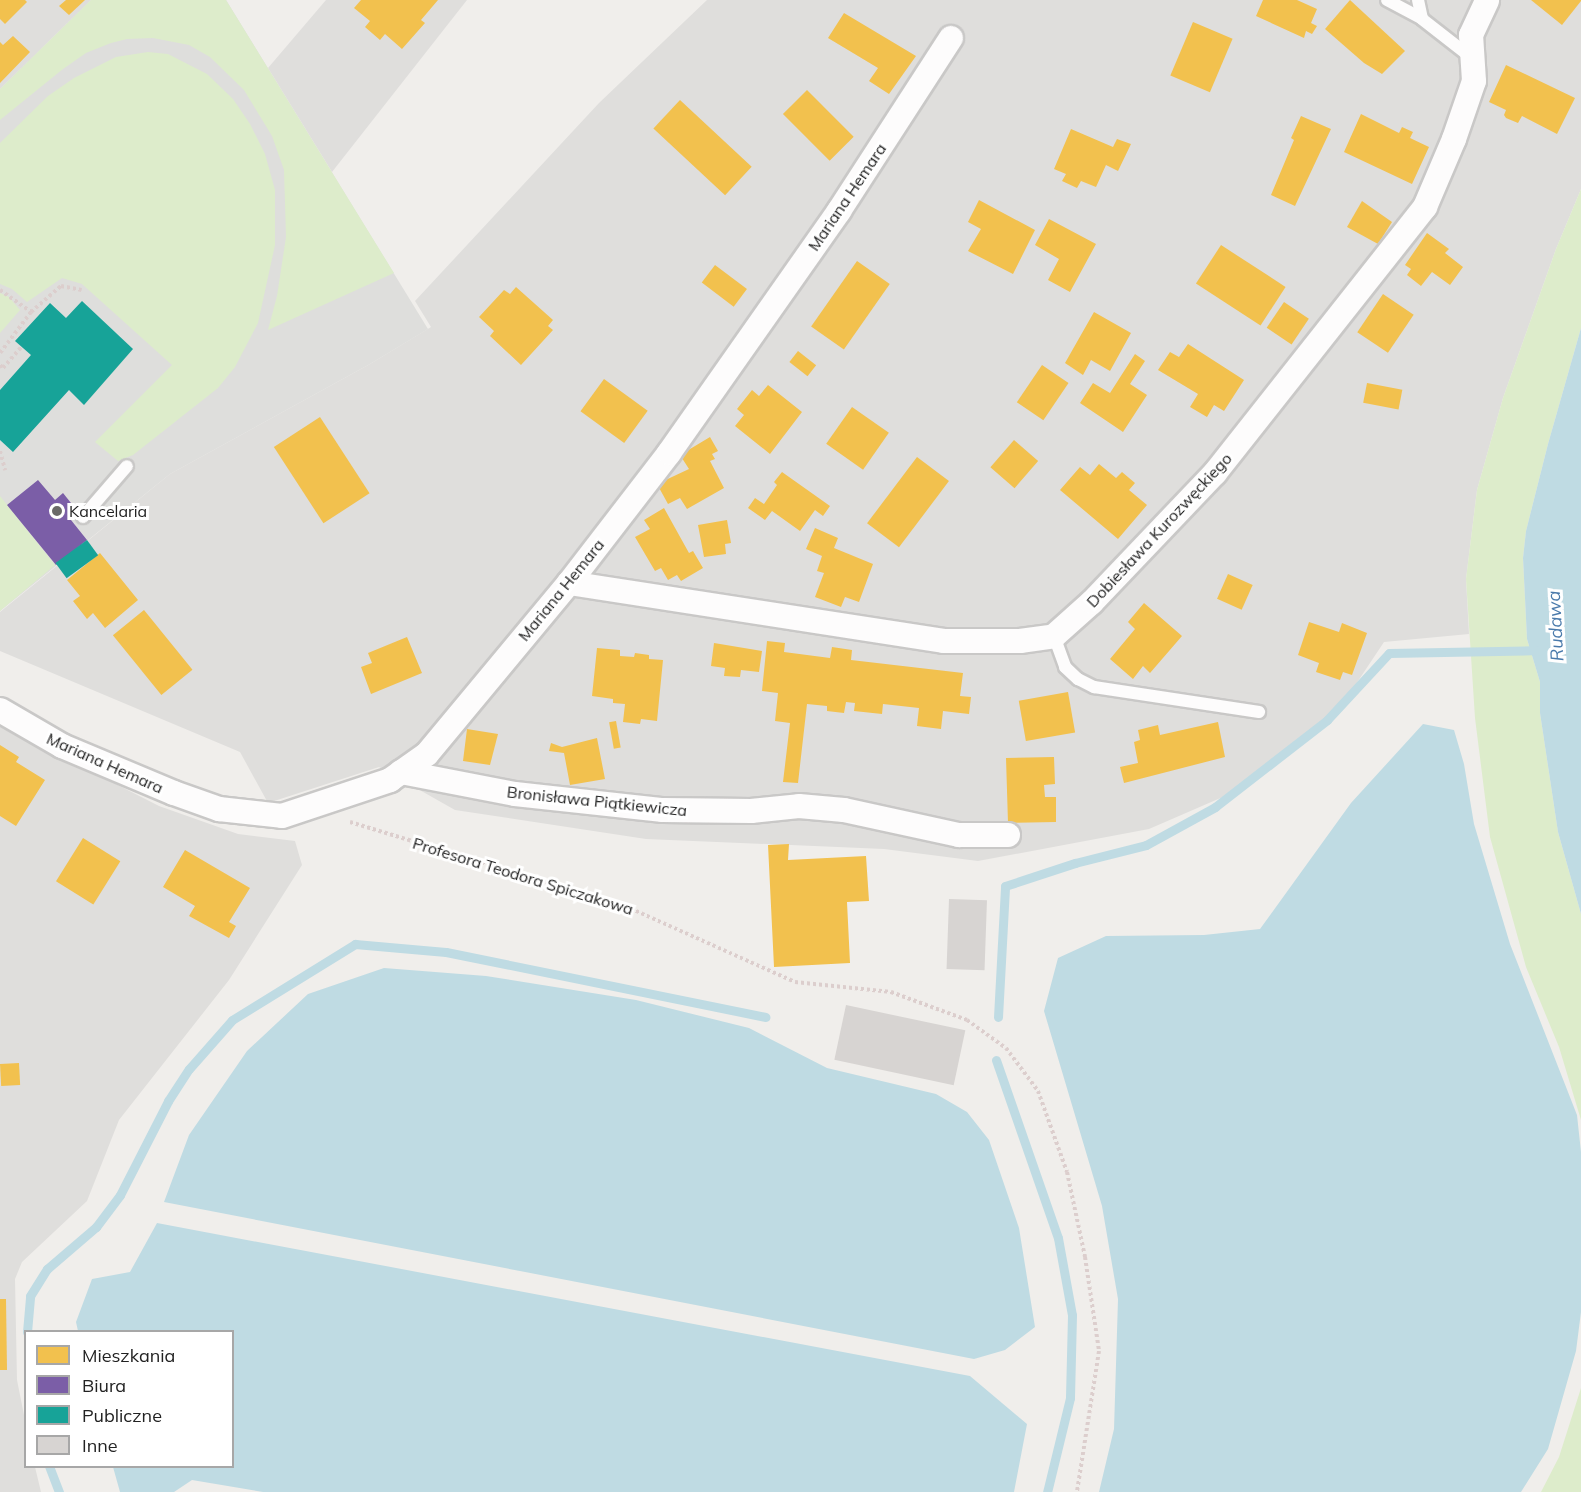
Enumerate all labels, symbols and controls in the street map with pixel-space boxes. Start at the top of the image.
street label: Mariana Hemara [804,140,890,254]
street label: Dobiesława Kurozwęckiego [1082,449,1236,611]
place label: Kancelaria [69,501,147,521]
marker: Kancelaria [50,504,64,518]
street label: Mariana Hemara [514,535,608,645]
water label: Rudawa [1543,590,1569,662]
street label: Mariana Hemara [44,729,166,797]
street label: Bronisława Piątkiewicza [506,782,688,820]
street label: Profesora Teodora Spiczakowa [410,833,636,919]
legend [24,1330,234,1468]
text: Mieszkania [82,1344,175,1367]
text: Biura [82,1374,126,1397]
text: Publiczne [82,1404,162,1427]
text: Inne [82,1434,118,1457]

